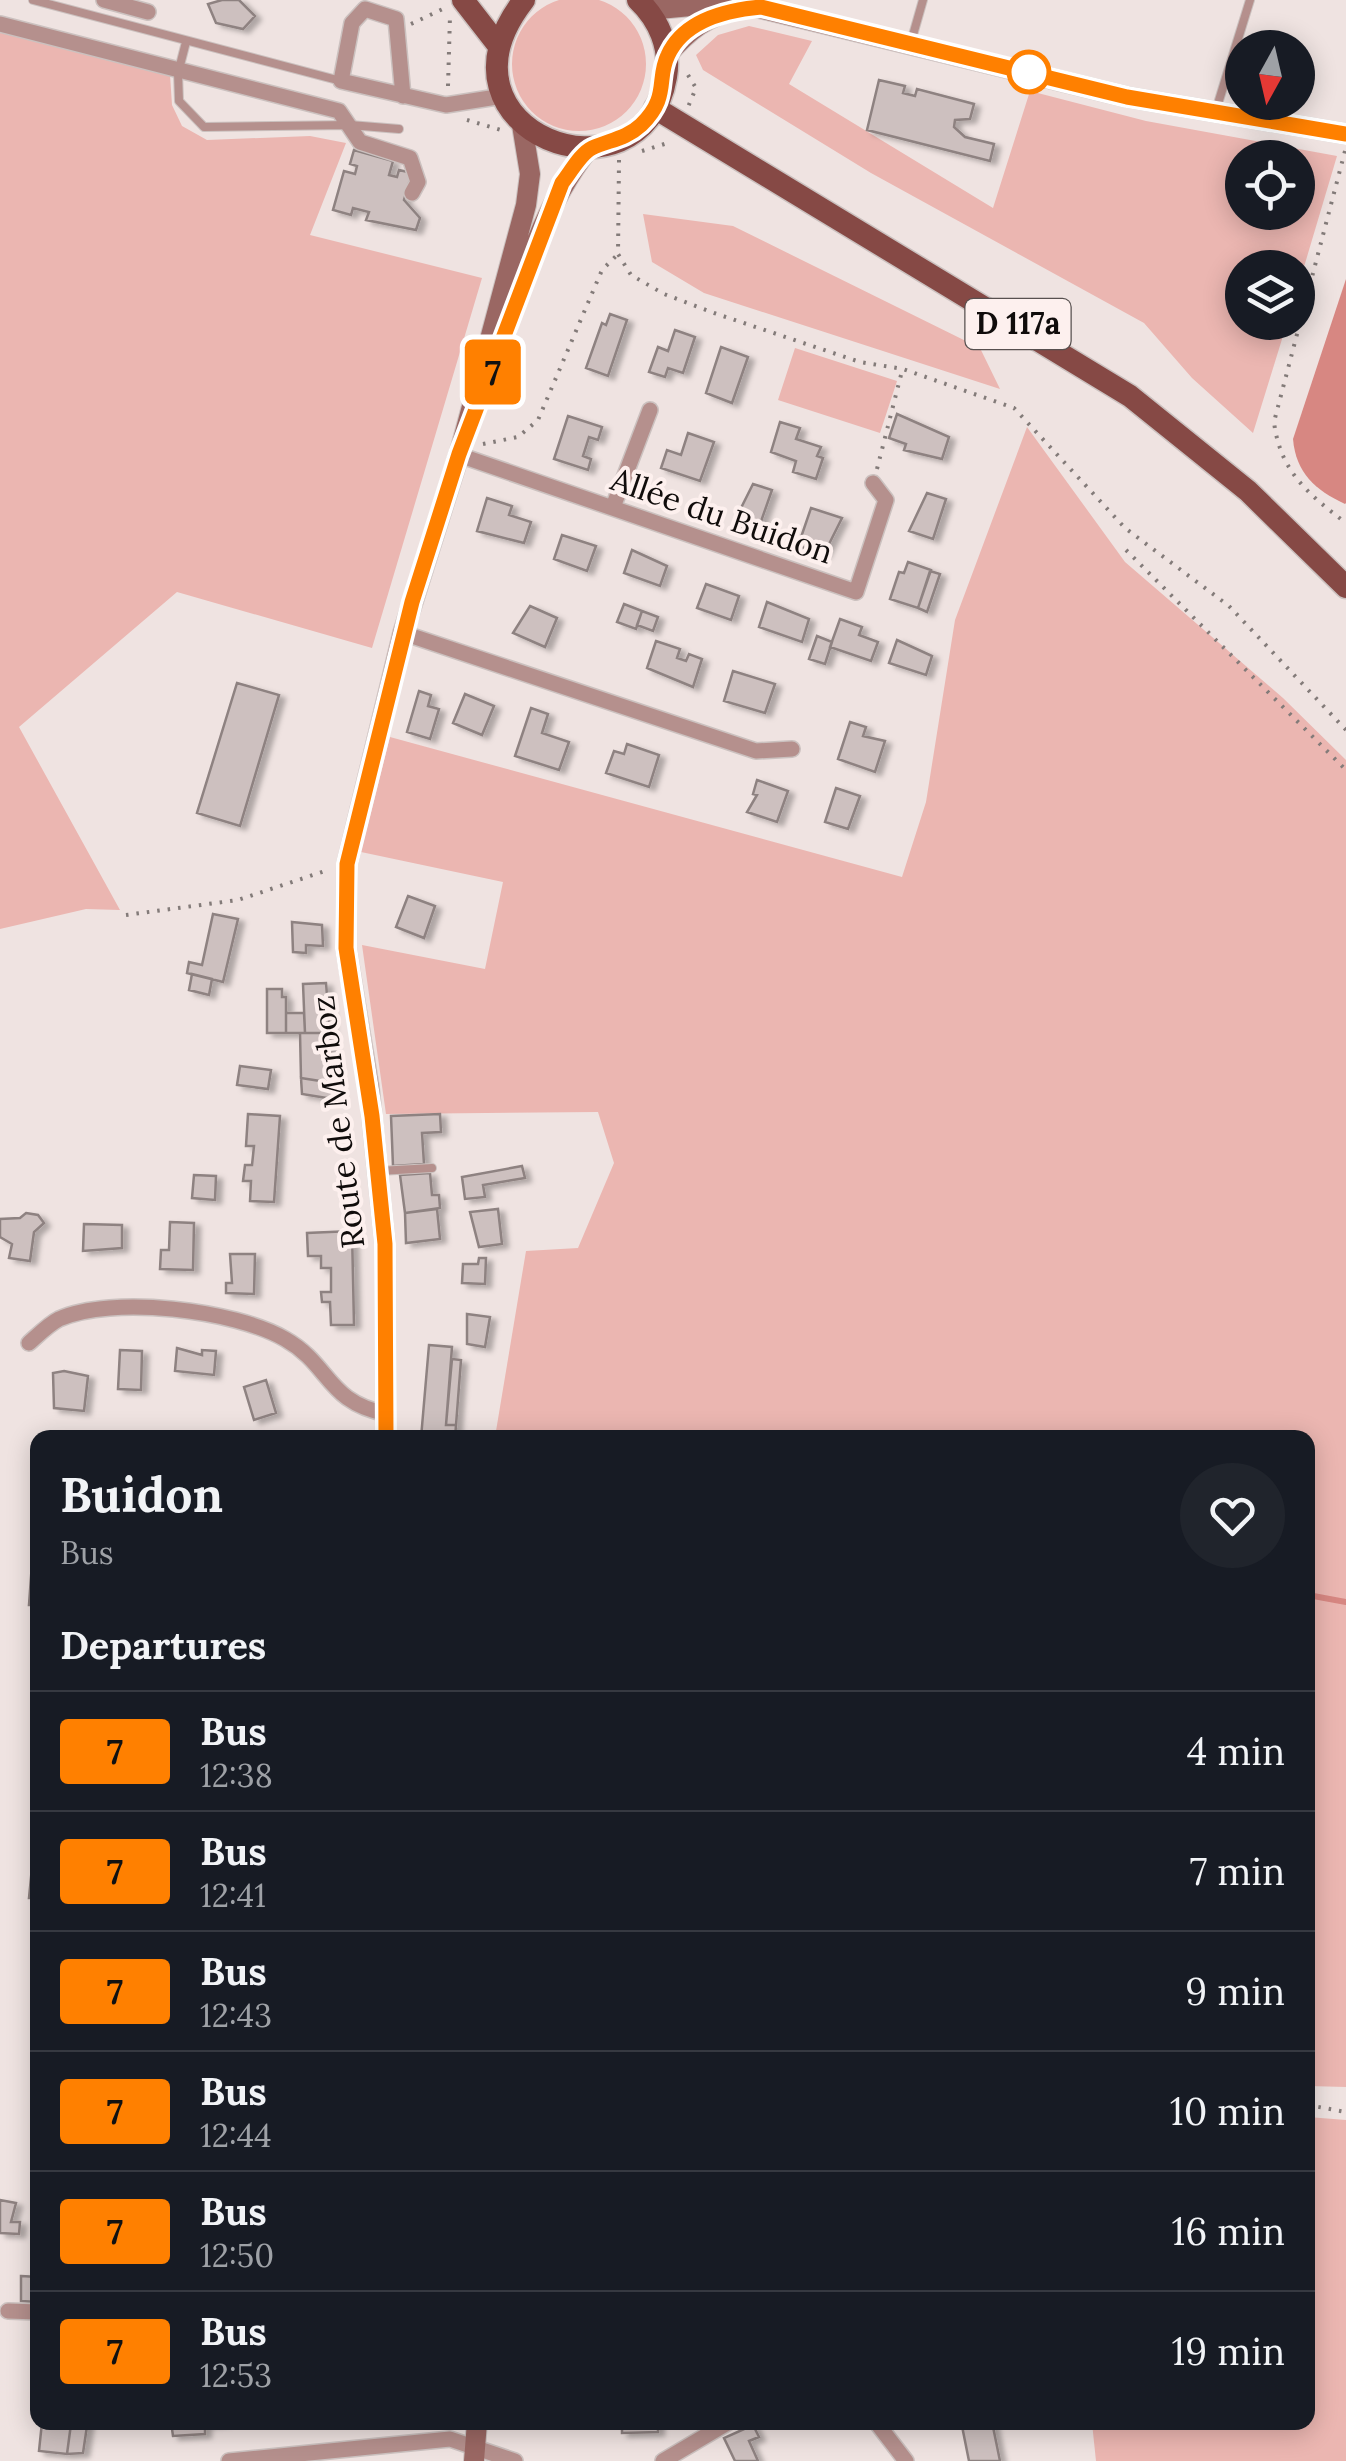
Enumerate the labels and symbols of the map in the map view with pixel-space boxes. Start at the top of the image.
north arrow [1225,30,1315,120]
unlabelled marker [1008,51,1050,93]
road number: D 117a [966,299,1070,349]
line badge: 7 [460,340,526,404]
street label: Allée du Buidon [605,458,839,573]
street label: Route de Marboz [302,993,373,1251]

